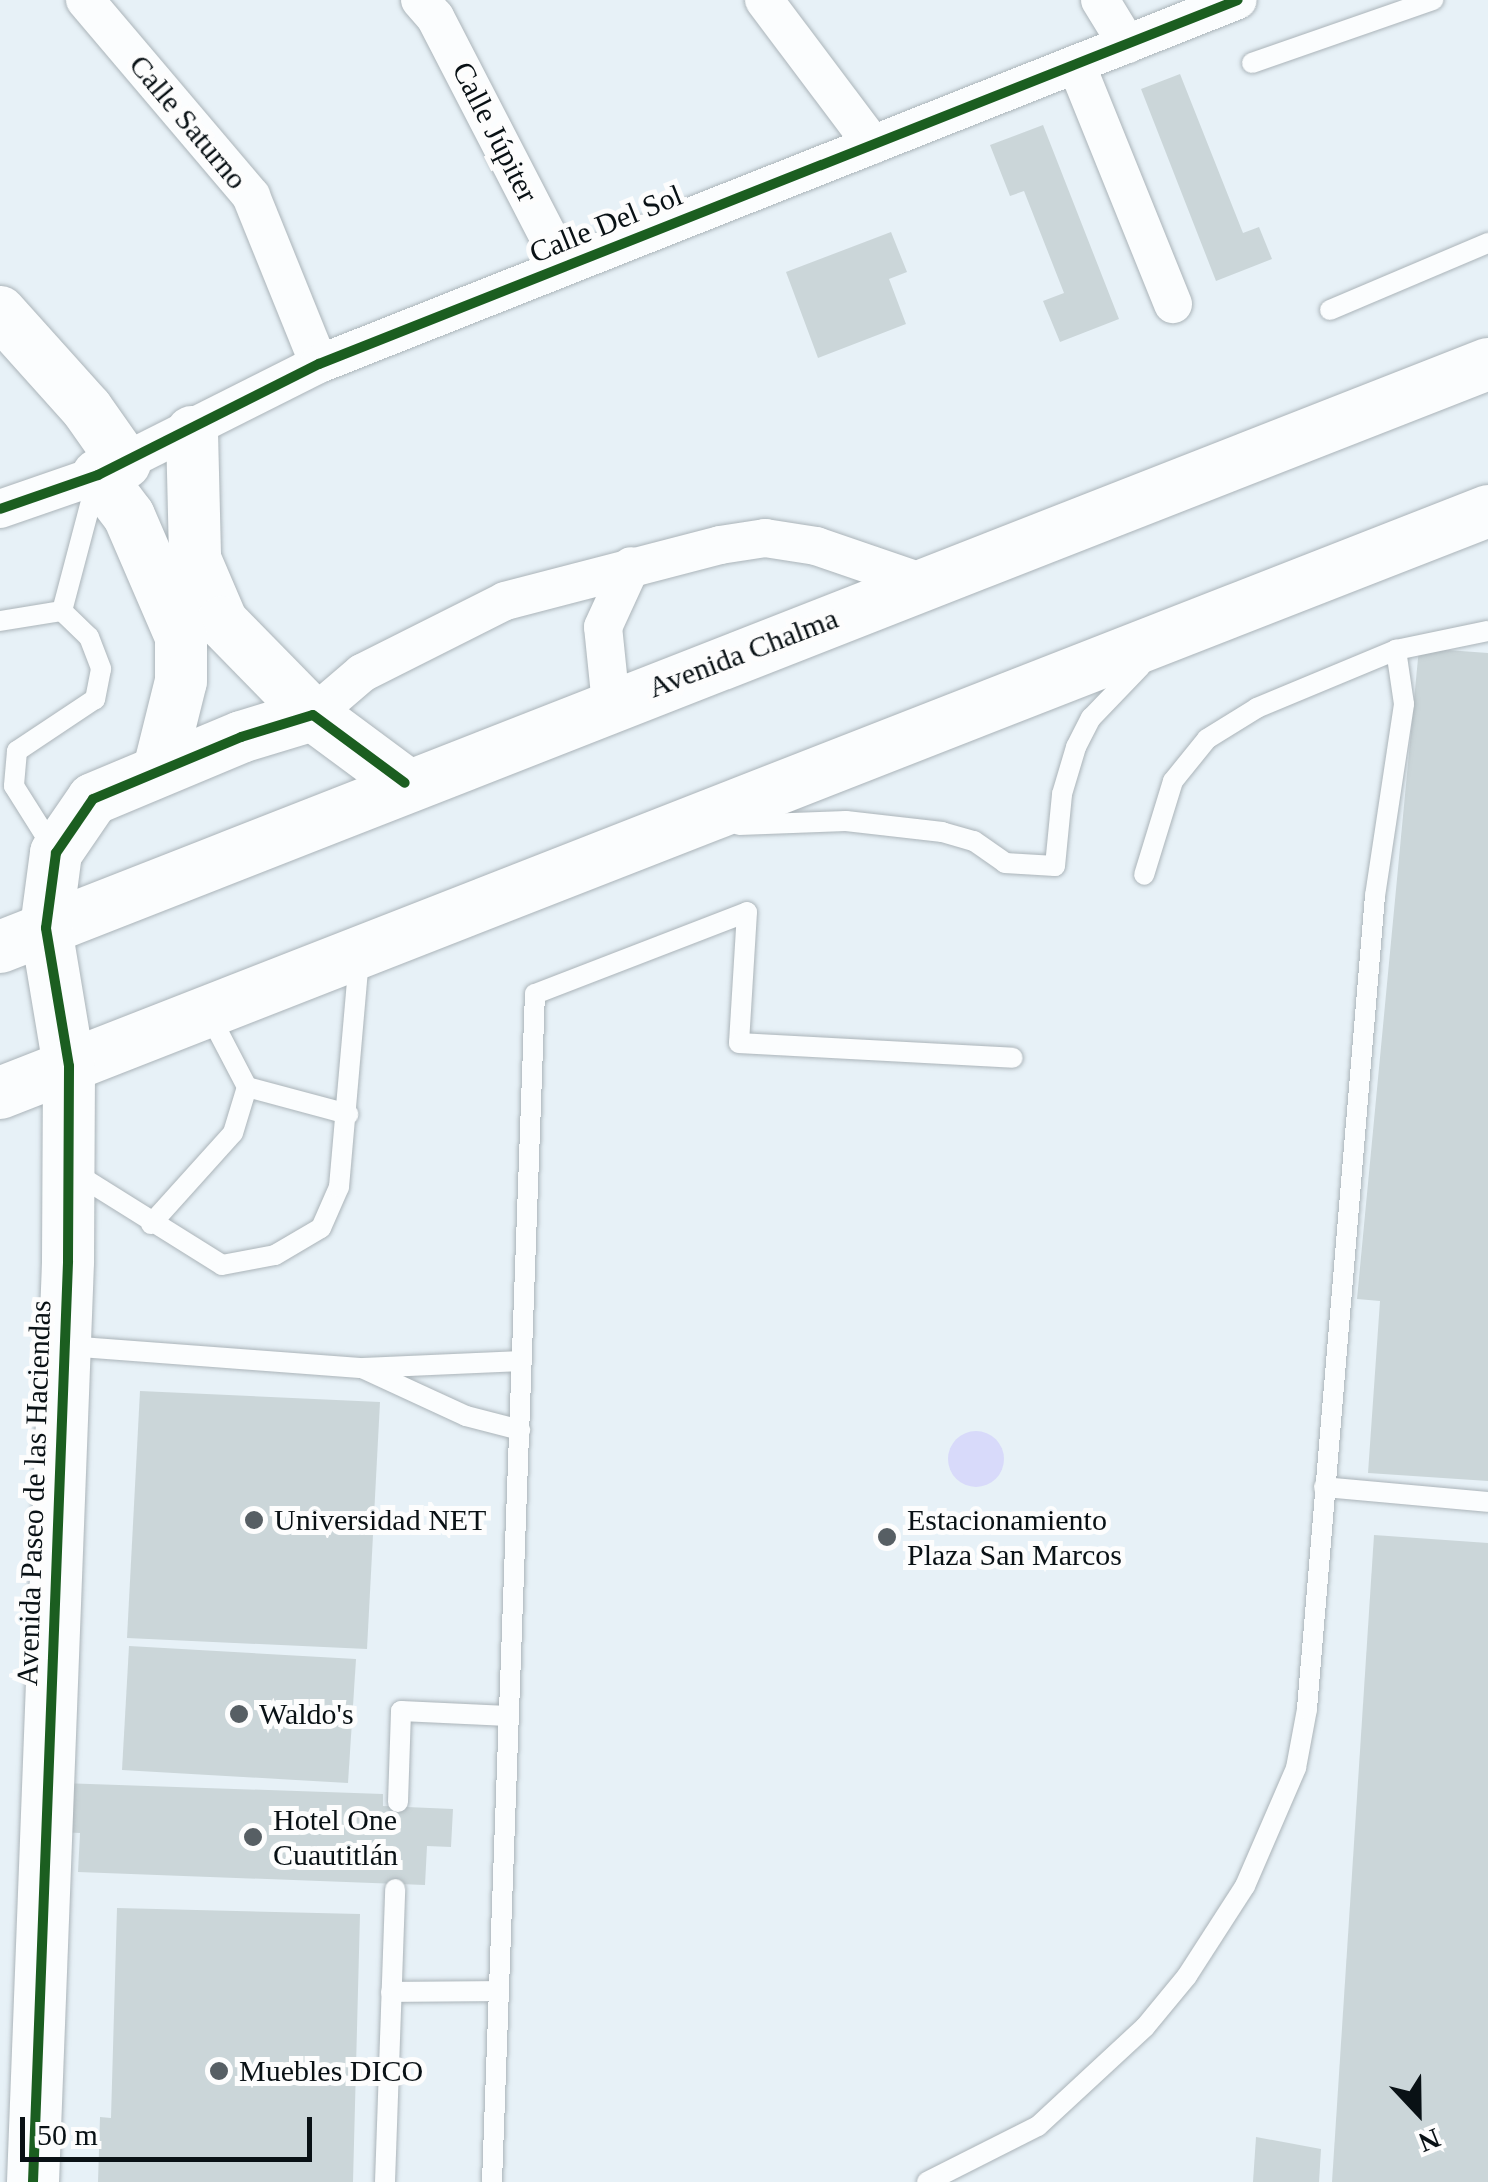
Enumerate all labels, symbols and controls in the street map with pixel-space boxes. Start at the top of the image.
street label: Calle Saturno [121,48,255,196]
street label: Calle Júpiter [444,56,546,208]
street label: Calle Del Sol [524,177,688,271]
street label: Avenida Chalma [643,600,843,706]
street label: Avenida Paseo de las Haciendas [9,1300,59,1686]
place label: Universidad NET [274,1502,486,1538]
place label: Estacionamiento Plaza San Marcos [907,1502,1122,1572]
marker: Universidad NET [243,1509,265,1531]
marker: Estacionamiento Plaza San Marcos [876,1526,898,1548]
place label: Waldo's [259,1696,354,1732]
marker: Waldo's [228,1703,250,1725]
place label: Hotel One Cuautitlán [273,1802,398,1872]
marker: Hotel One Cuautitlán [242,1826,264,1848]
place label: Muebles DICO [239,2053,423,2089]
marker: Muebles DICO [208,2060,230,2082]
north arrow [1368,2062,1468,2162]
scale bar [25,2097,318,2159]
text: 50 m [37,2118,98,2151]
text: N [1414,2122,1445,2158]

